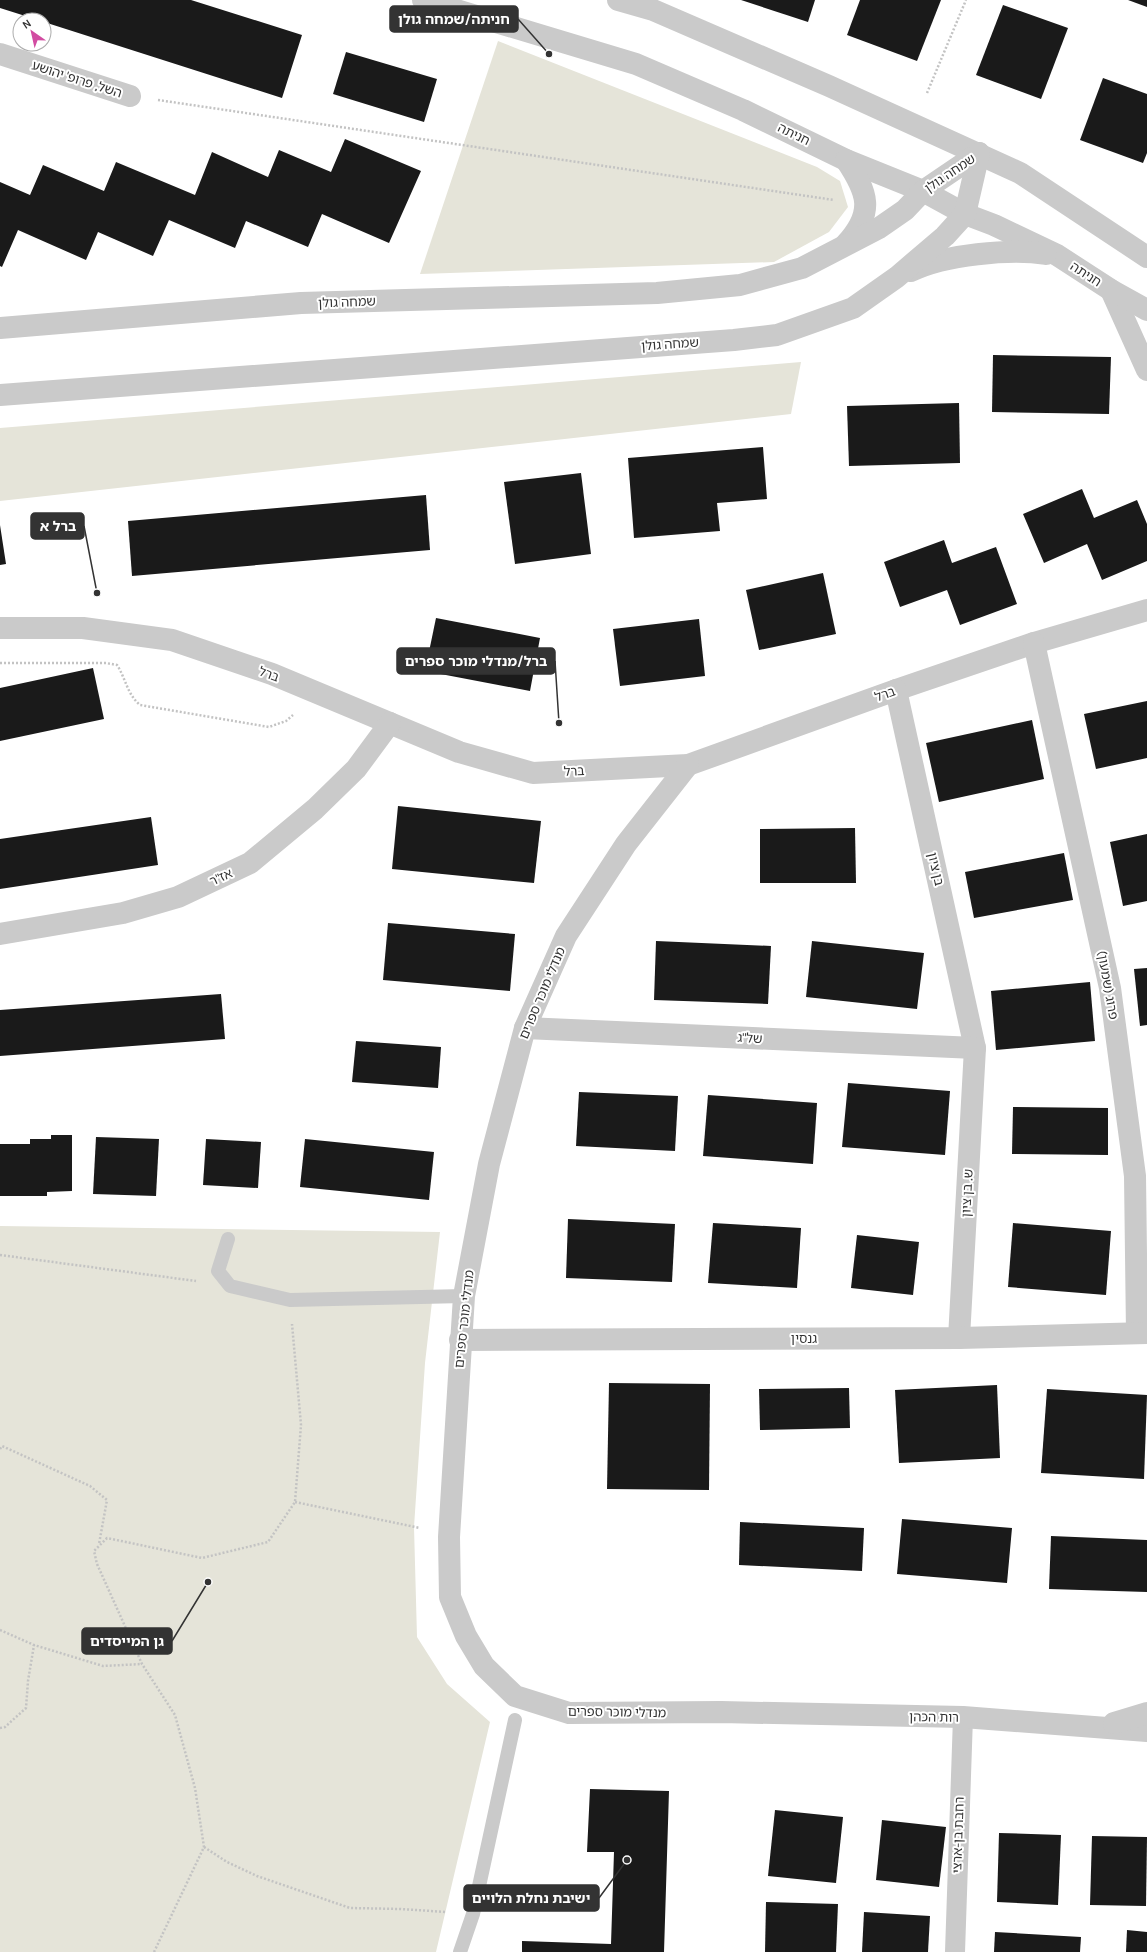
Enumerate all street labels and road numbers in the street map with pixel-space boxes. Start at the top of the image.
street label: השל, פרופ' יהושע [30,57,124,101]
street label: חניתה [775,120,813,148]
street label: שמחה גולן [922,151,978,195]
street label: חניתה [1068,258,1104,290]
street label: שמחה גולן [318,293,376,311]
street label: שמחה גולן [641,335,699,353]
street label: ברל [257,663,281,685]
street label: ברל [873,683,897,705]
street label: ברל [563,763,585,779]
street label: בן ציון [925,851,947,887]
street label: אז"ר [207,865,235,889]
street label: מנדלי מוכר ספרים [516,944,568,1041]
street label: פרוג (שמעון) [1095,949,1121,1021]
street label: של"ג [737,1030,763,1046]
street label: ש. בן ציון [958,1168,976,1218]
street label: מנדלי מוכר ספרים [451,1269,477,1369]
street label: גנסין [791,1331,817,1346]
street label: מנדלי מוכר ספרים [568,1704,667,1720]
street label: רות הכהן [909,1709,959,1725]
street label: רחבת בן-ארצי [949,1796,967,1874]

